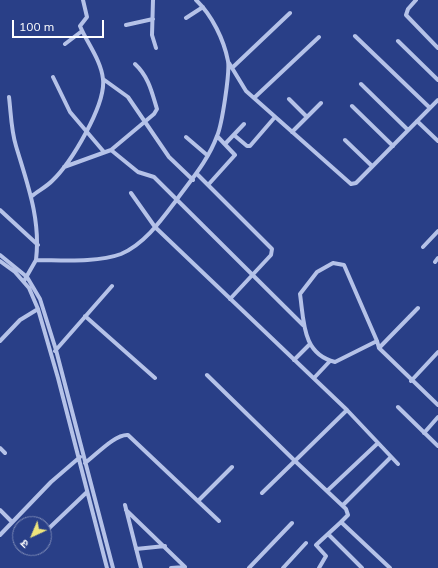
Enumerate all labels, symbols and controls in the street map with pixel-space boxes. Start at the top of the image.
scale bar [14,12,106,38]
text: 100 m [19,19,54,34]
north arrow [12,516,52,556]
text: उ [17,537,32,551]

